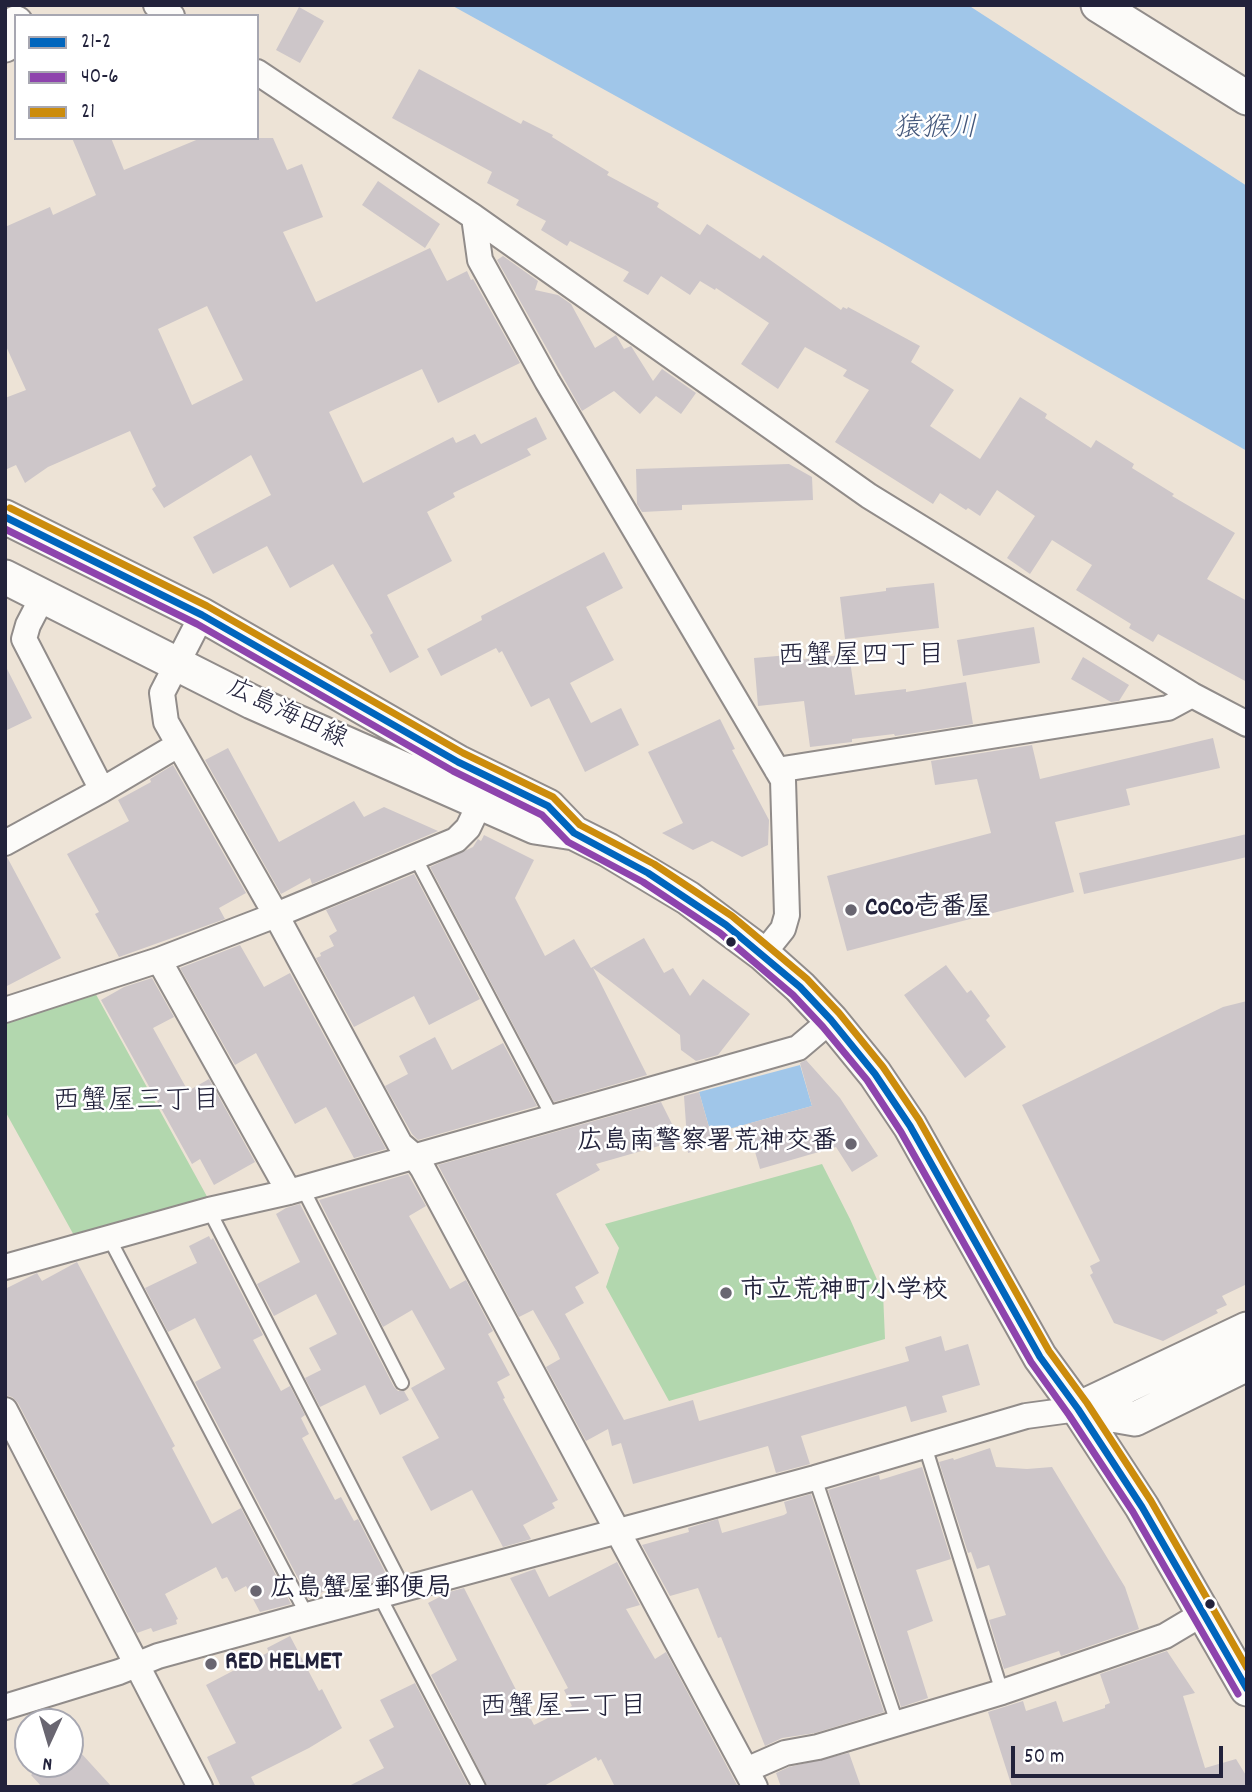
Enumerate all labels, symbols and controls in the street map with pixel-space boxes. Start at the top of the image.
legend [14,14,259,140]
text: 21-2 [81,28,111,58]
text: 40-6 [81,63,119,93]
text: 21 [81,98,95,128]
water label: 猿猴川 [893,114,977,148]
district label: 西蟹屋四丁目 [777,642,945,676]
street label: 広島海田線 [220,674,352,758]
place label: CoCo壱番屋 [865,894,992,926]
marker: CoCo壱番屋 [843,902,859,918]
unlabelled marker [724,935,738,949]
district label: 西蟹屋三丁目 [52,1087,220,1121]
place label: 広島南警察署荒神交番 [577,1128,837,1160]
marker: 広島南警察署荒神交番 [843,1136,859,1152]
place label: 市立荒神町小学校 [740,1277,948,1309]
marker: 市立荒神町小学校 [718,1285,734,1301]
place label: 広島蟹屋郵便局 [270,1575,452,1607]
marker: 広島蟹屋郵便局 [248,1583,264,1599]
unlabelled marker [1203,1597,1217,1611]
place label: RED HELMET [225,1648,342,1680]
marker: RED HELMET [203,1656,219,1672]
district label: 西蟹屋二丁目 [479,1693,647,1727]
north arrow [14,1708,84,1778]
scale bar [1014,1732,1226,1776]
text: 50 m [1024,1743,1064,1773]
text: N [42,1749,53,1776]

